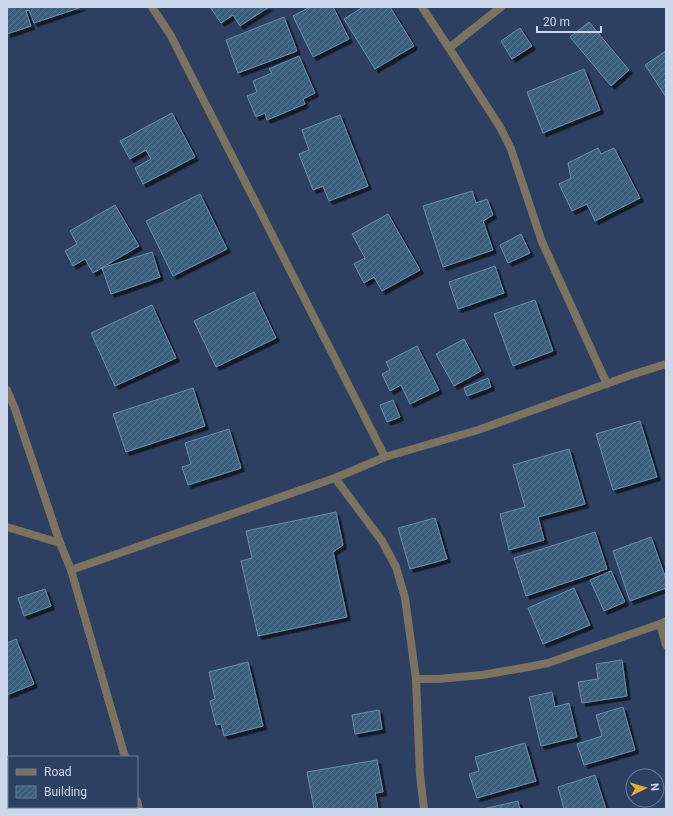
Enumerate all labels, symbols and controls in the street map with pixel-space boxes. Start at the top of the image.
scale bar [537,8,601,34]
text: 20 m [543,15,570,29]
legend [8,756,138,808]
text: Road [44,765,72,779]
north arrow [625,768,665,808]
text: N [648,783,661,792]
text: Building [44,785,87,799]

